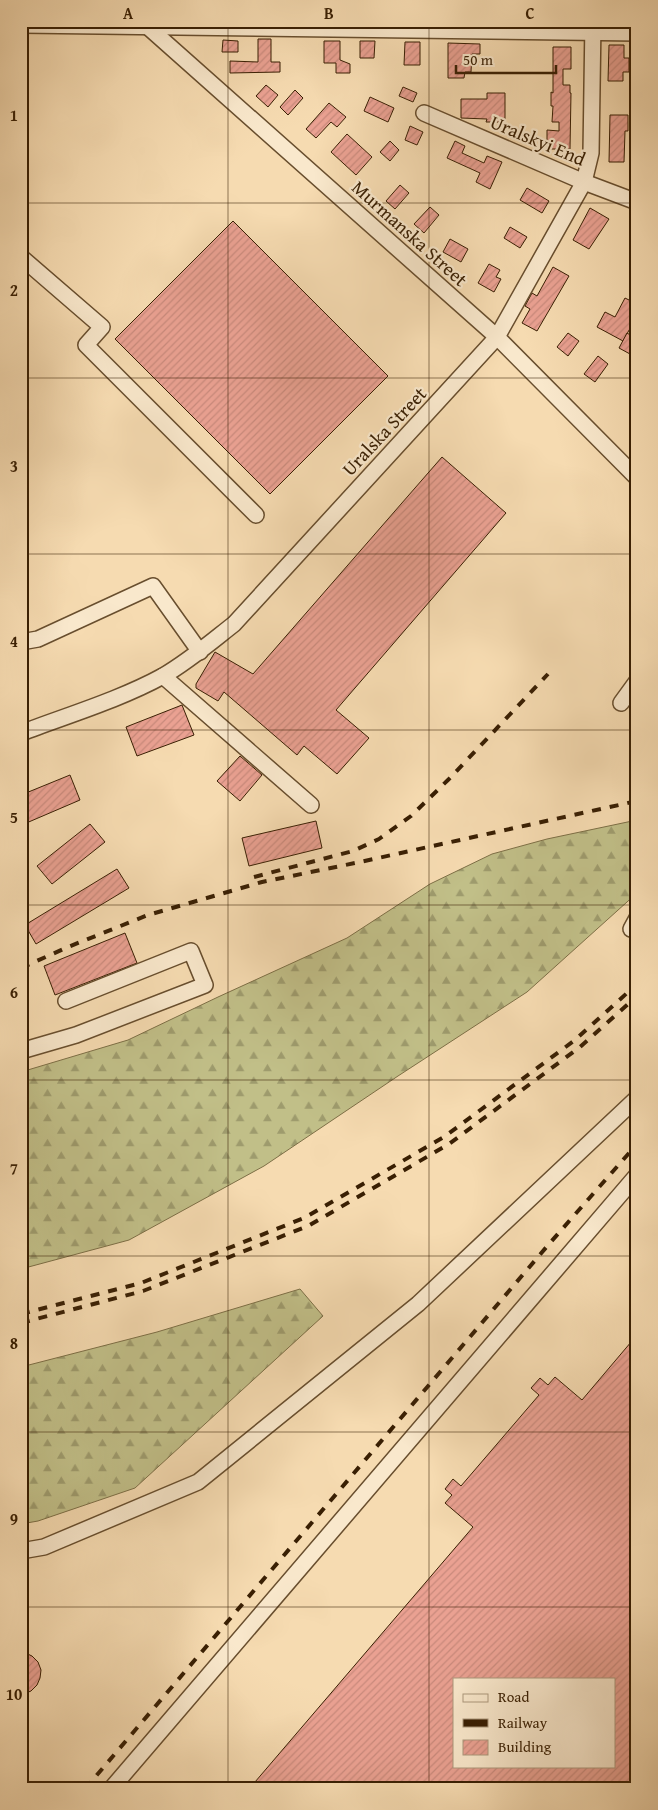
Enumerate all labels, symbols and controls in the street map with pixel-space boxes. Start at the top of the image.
text: A [123,1,134,25]
text: B [324,1,334,25]
text: C [525,1,535,25]
scale bar [456,42,556,74]
text: 50 m [463,49,494,70]
text: 1 [10,103,18,127]
street label: Uralskyi End [486,107,591,173]
street label: Murmanska Street [346,173,474,293]
text: 2 [10,278,18,302]
street label: Uralska Street [335,380,433,482]
text: 3 [10,454,18,478]
text: 4 [10,629,18,653]
text: 5 [10,805,18,829]
text: 6 [10,980,18,1004]
text: 7 [10,1156,18,1180]
text: 8 [10,1331,18,1355]
text: 9 [10,1507,18,1531]
legend [453,1678,616,1768]
text: 10 [6,1682,22,1706]
text: Road [498,1686,529,1707]
text: Railway [498,1712,548,1733]
text: Building [498,1736,552,1757]

